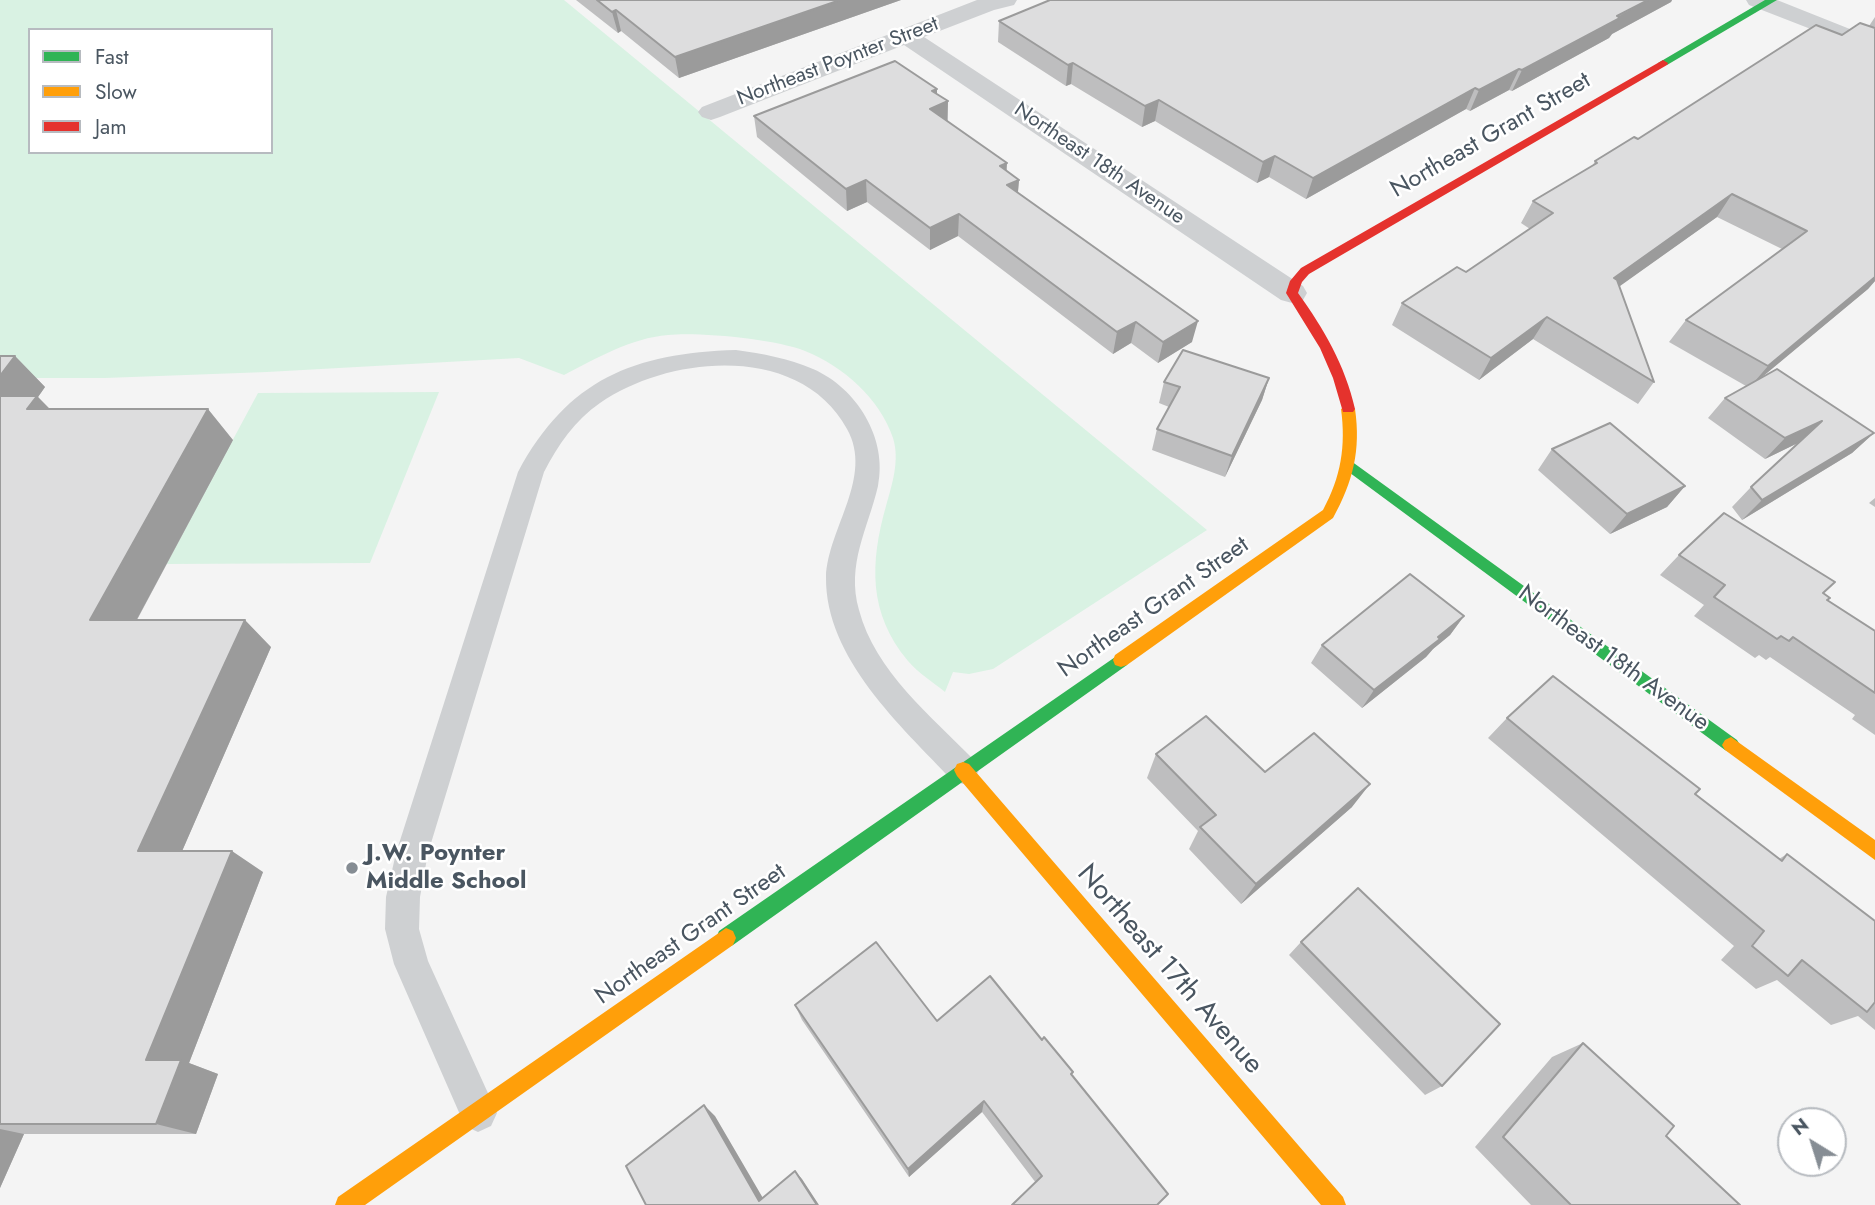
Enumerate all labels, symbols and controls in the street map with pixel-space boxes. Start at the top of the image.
street label: Northeast Poynter Street [734,12,942,112]
legend [28,28,273,154]
text: Fast [95,42,128,72]
street label: Northeast Grant Street [1386,67,1596,205]
text: Slow [95,77,137,107]
street label: Northeast 18th Avenue [1009,98,1189,230]
text: Jam [95,112,127,142]
street label: Northeast Grant Street [1053,531,1255,685]
street label: Northeast 18th Avenue [1512,580,1714,738]
place label: J.W. Poynter Middle School [366,840,526,896]
street label: Northeast Grant Street [590,858,792,1012]
street label: Northeast 17th Avenue [1069,858,1269,1082]
marker: J.W. Poynter Middle School [344,860,360,876]
north arrow [1777,1107,1847,1177]
text: N [1786,1111,1814,1142]

